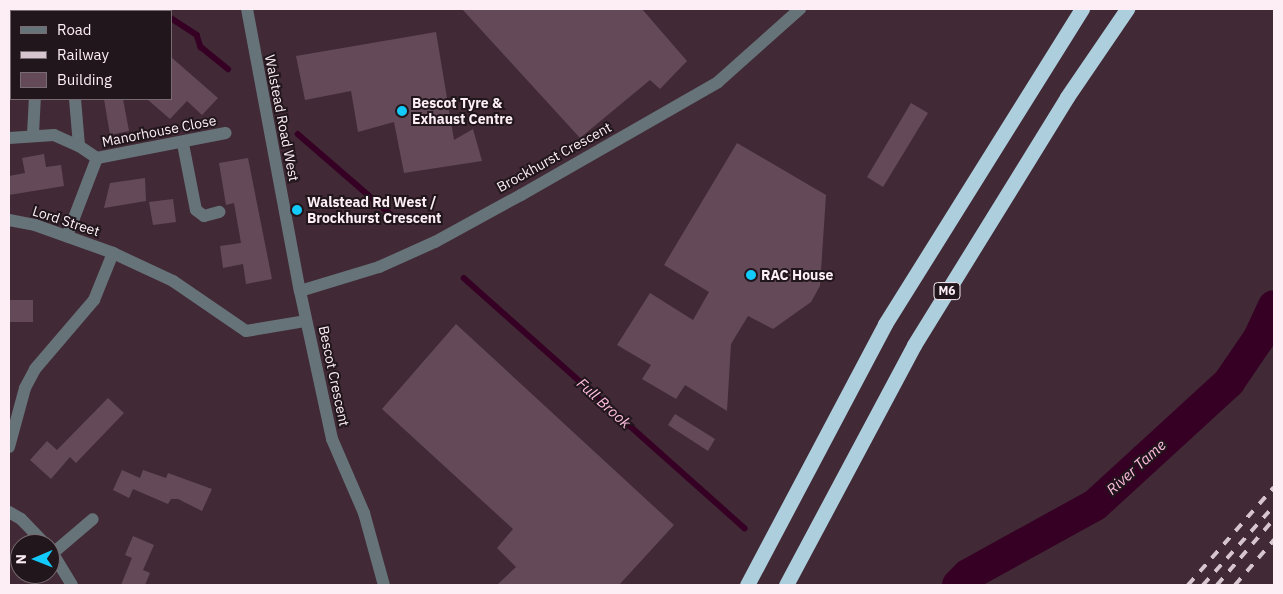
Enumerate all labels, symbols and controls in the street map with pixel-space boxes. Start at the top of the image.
legend [10,10,172,100]
text: Road [57,20,92,39]
text: Railway [57,45,109,64]
street label: Walstead Road West [261,53,303,183]
text: Building [57,70,112,89]
place label: Bescot Tyre & Exhaust Centre [412,95,513,128]
marker: Bescot Tyre & Exhaust Centre [396,105,408,117]
street label: Manorhouse Close [100,112,218,150]
street label: Brockhurst Crescent [494,119,614,195]
place label: Walstead Rd West / Brockhurst Crescent [307,194,441,226]
street label: Lord Street [30,202,102,240]
marker: Walstead Rd West / Brockhurst Crescent [291,204,303,216]
place label: RAC House [761,267,833,283]
marker: RAC House [745,269,757,281]
road number: M6 [933,282,961,300]
street label: Bescot Crescent [315,324,353,428]
water label: Full Brook [573,374,635,432]
water label: River Tame [1103,436,1169,498]
north arrow [10,534,60,584]
text: N [12,554,30,564]

